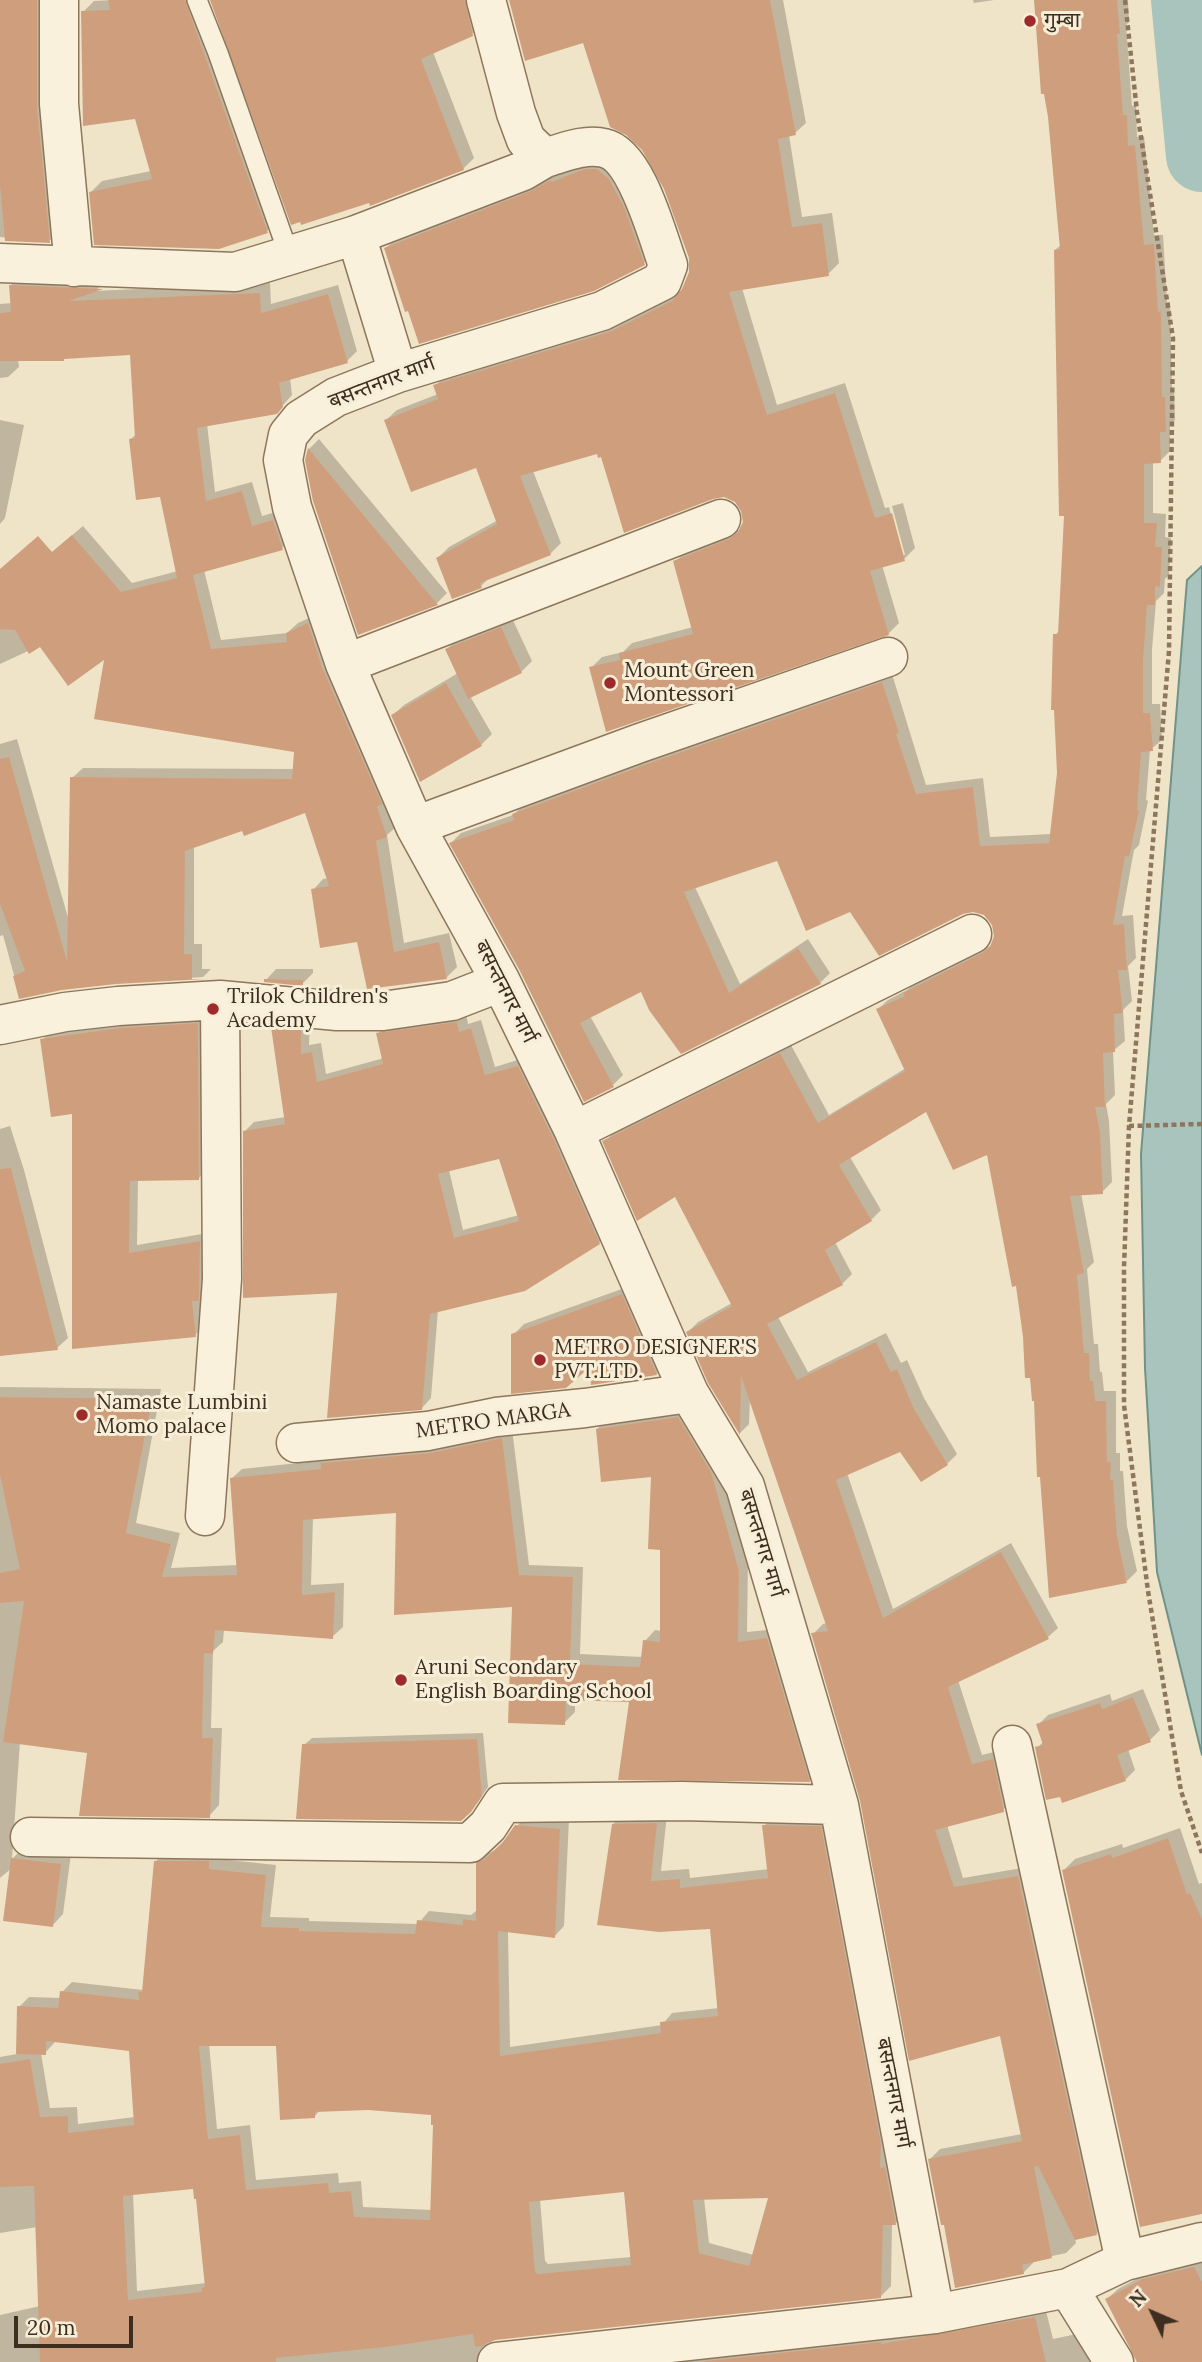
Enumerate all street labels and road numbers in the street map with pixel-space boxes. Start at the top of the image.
street label: बसन्तनगर मार्ग [325,351,439,415]
street label: बसन्तनगर मार्ग [468,936,542,1048]
street label: METRO MARGA [414,1398,572,1444]
street label: बसन्तनगर मार्ग [733,1486,789,1600]
street label: बसन्तनगर मार्ग [870,2036,916,2150]

